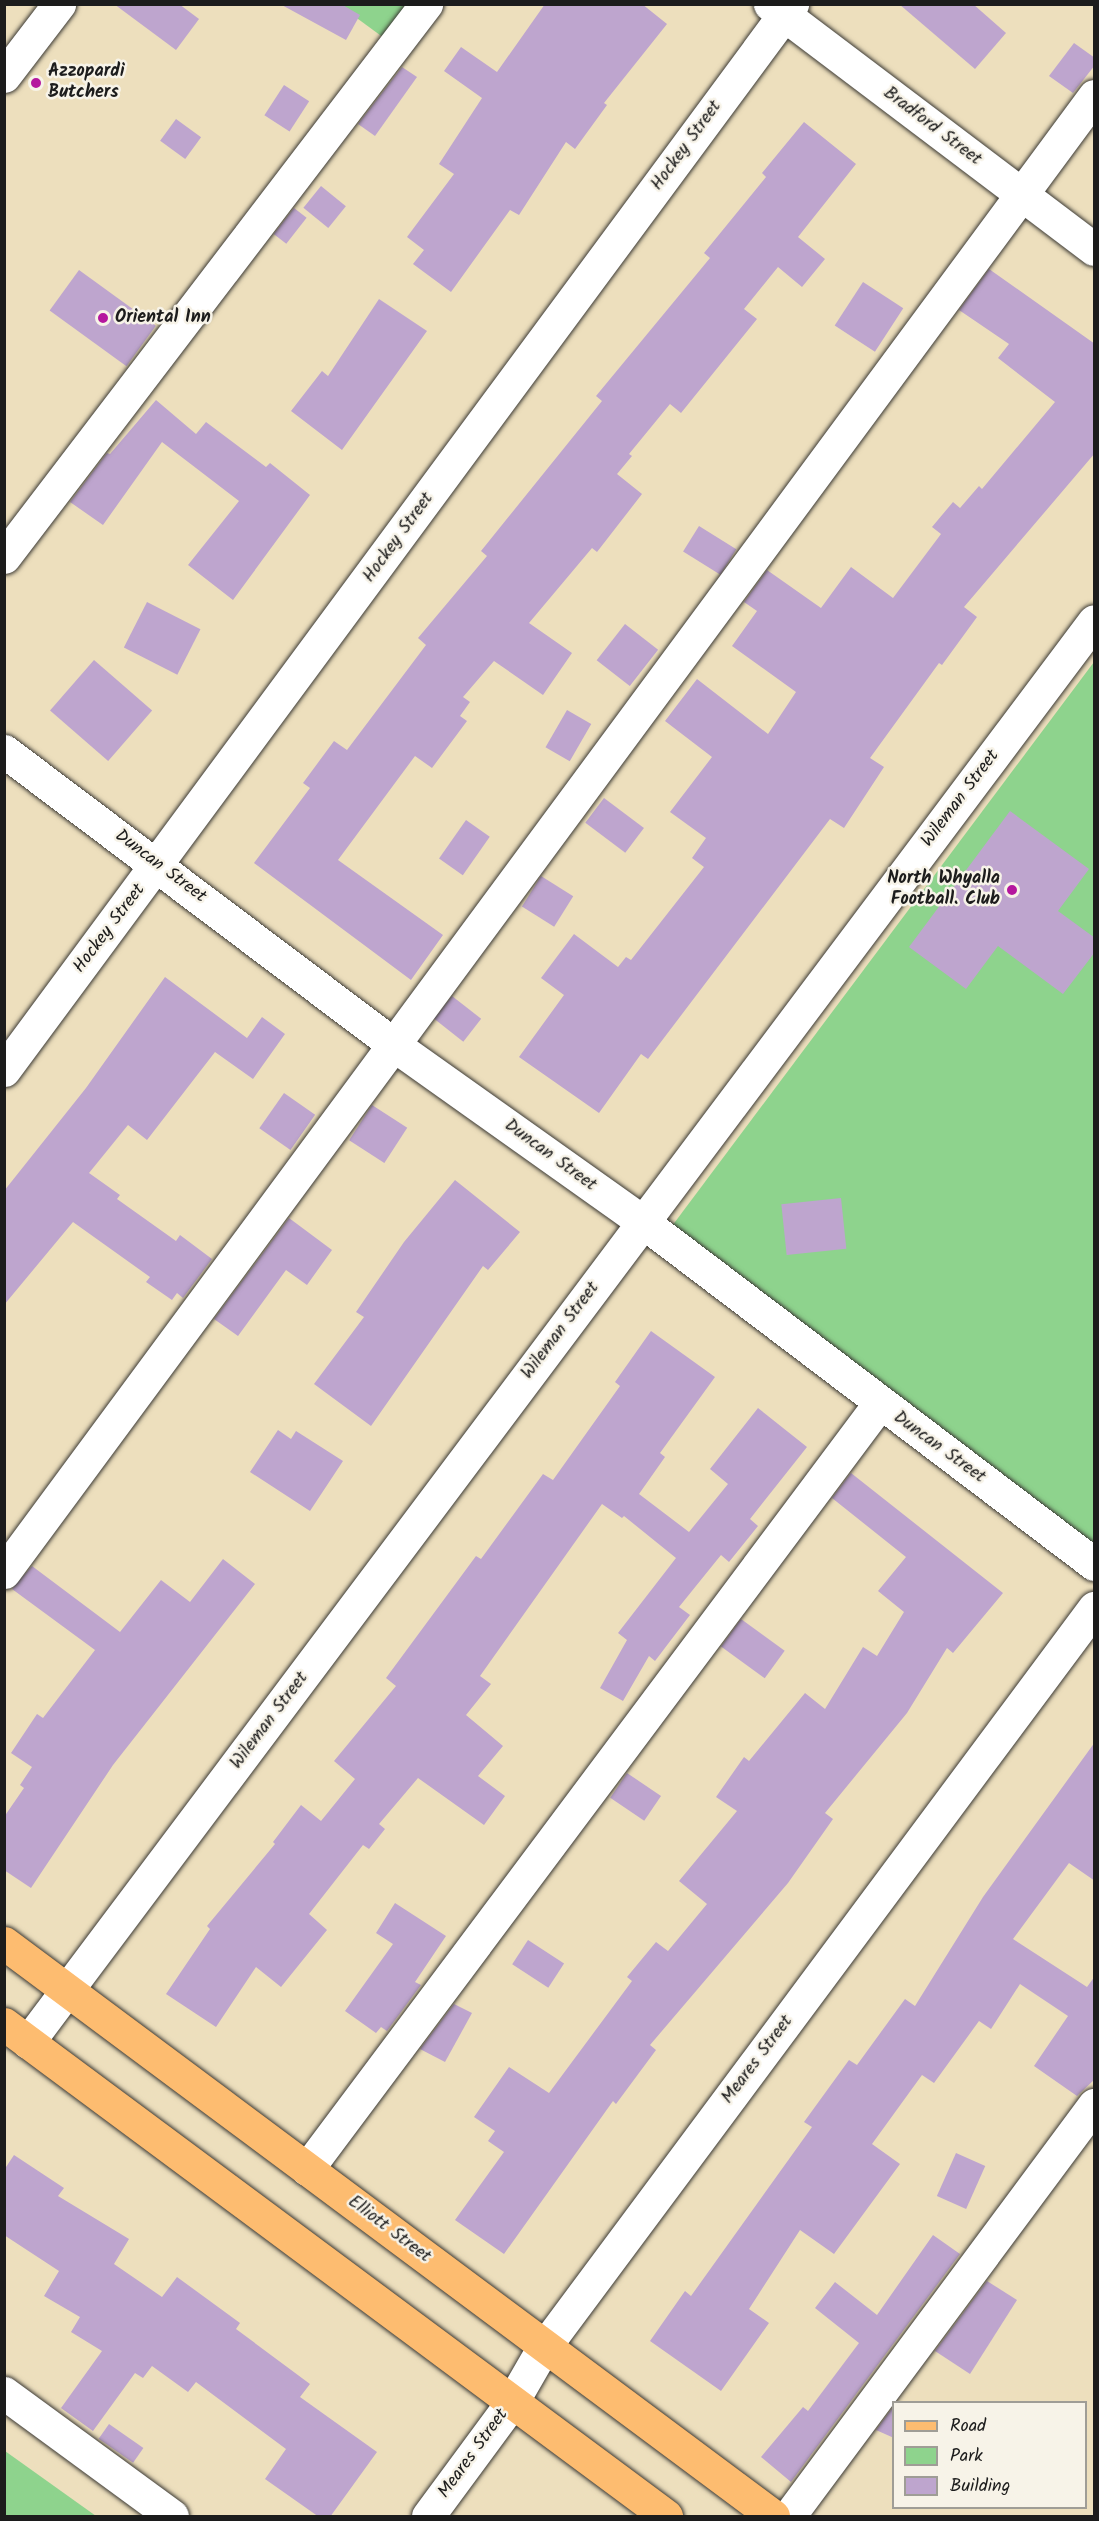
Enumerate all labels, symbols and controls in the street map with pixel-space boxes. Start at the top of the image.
place label: Azzopardi Butchers [48,62,125,104]
marker: Azzopardi Butchers [29,76,43,90]
street label: Bradford Street [879,83,985,171]
street label: Hockey Street [647,97,727,195]
place label: Oriental Inn [115,307,211,329]
marker: Oriental Inn [96,311,110,325]
street label: Hockey Street [359,489,439,587]
street label: Wileman Street [917,746,1005,852]
street label: Duncan Street [110,826,210,908]
place label: North Whyalla Football. Club [887,869,1000,912]
street label: Hockey Street [69,880,151,978]
marker: North Whyalla Football. Club [1005,883,1019,897]
street label: Duncan Street [500,1115,600,1197]
street label: Wileman Street [517,1278,605,1384]
street label: Duncan Street [889,1407,989,1489]
street label: Wileman Street [226,1668,314,1774]
street label: Meares Street [718,2011,798,2109]
street label: Elliott Street [343,2192,435,2268]
legend [892,2401,1087,2509]
street label: Meares Street [434,2405,514,2503]
text: Road [950,2412,986,2441]
text: Park [950,2442,983,2471]
text: Building [950,2472,1010,2501]

